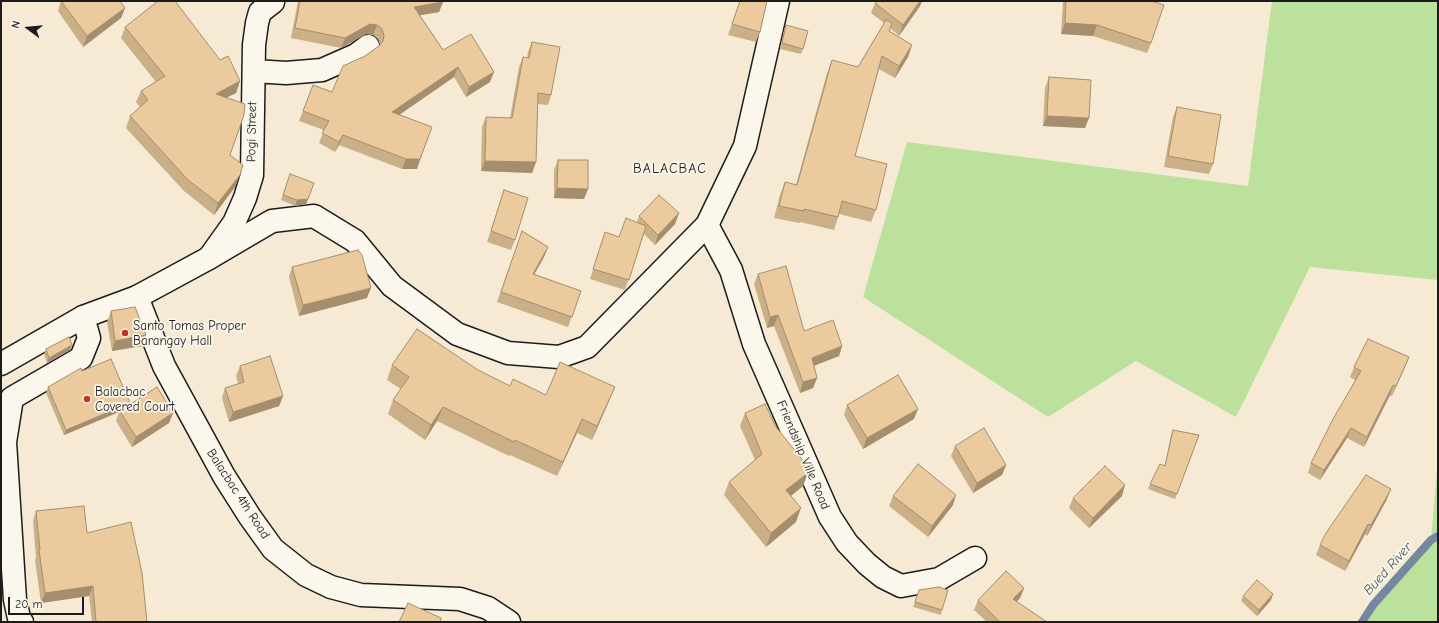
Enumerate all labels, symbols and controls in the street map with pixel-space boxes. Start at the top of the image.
north arrow [8,8,48,48]
text: N [9,19,23,30]
street label: Pogi Street [244,102,260,162]
district label: BALACBAC [633,161,707,177]
place label: Santo Tomas Proper Barangay Hall [133,318,246,349]
marker: Santo Tomas Proper Barangay Hall [120,328,130,338]
place label: Balacbac Covered Court [95,384,174,415]
marker: Balacbac Covered Court [82,394,92,404]
street label: Friendship Ville Road [773,398,833,512]
street label: Balacbac 4th Road [203,446,273,542]
water label: Bued River [1360,539,1416,599]
scale bar [10,589,86,615]
text: 20 m [15,597,43,611]

